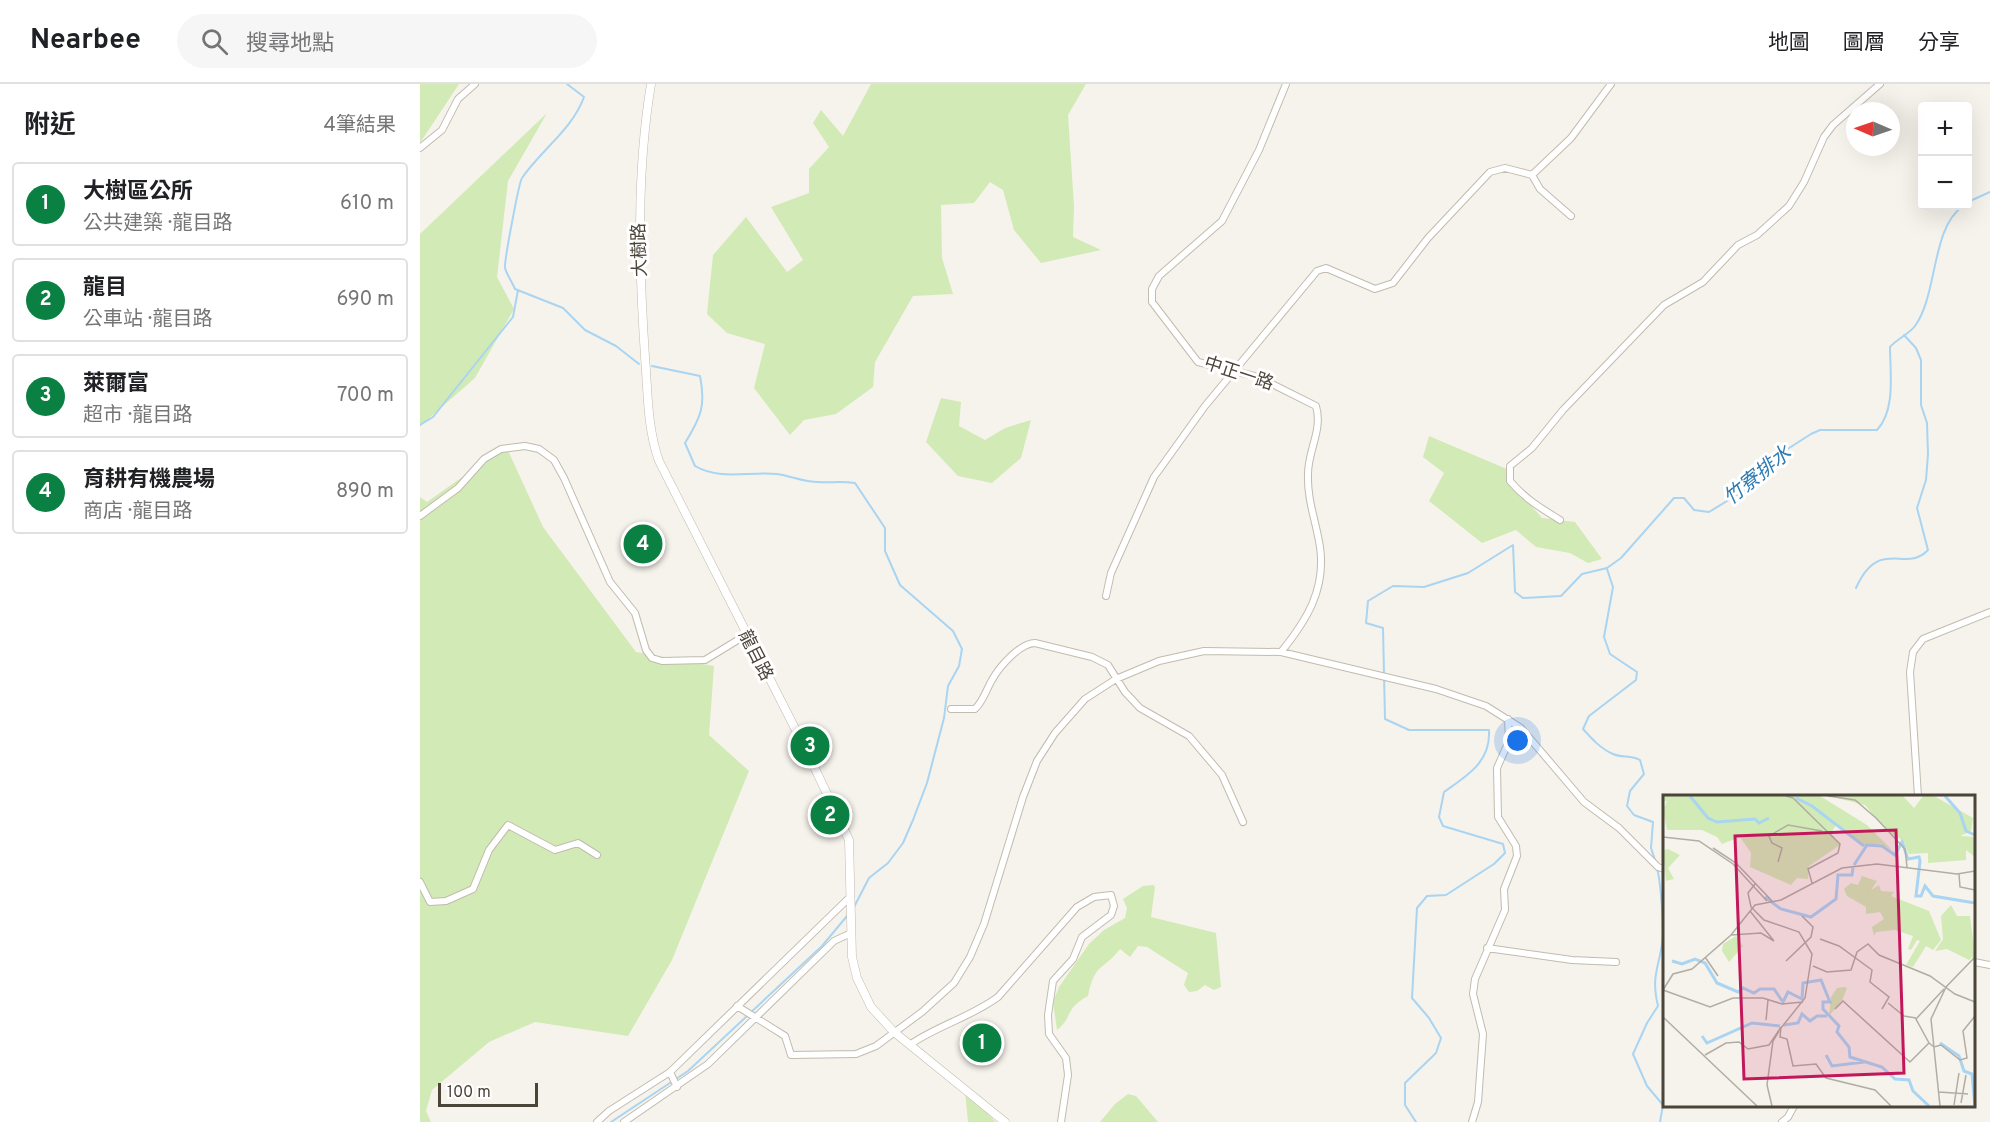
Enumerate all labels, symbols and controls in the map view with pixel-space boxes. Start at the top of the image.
search box [177,14,597,68]
text: Nearbee [30,23,141,59]
icon: search [198,25,231,58]
text: 地圖 [1768,30,1810,57]
text: 圖層 [1843,30,1885,57]
text: 分享 [1918,30,1960,57]
text: 搜尋地點 [246,31,334,58]
north arrow [1846,102,1900,156]
map controls [1918,102,1972,210]
button: + [1918,102,1972,156]
text: 附近 [24,110,76,143]
text: 4筆結果 [324,113,396,139]
button: − [1918,156,1972,210]
text: 大樹區公所 [83,179,193,206]
text: 1 [42,191,50,217]
text: 610 m [340,191,394,217]
text: 公共建築 · 龍目路 [83,211,232,237]
street label: 大樹路 [628,223,653,277]
text: 龍目 [83,275,127,302]
text: 2 [39,287,52,313]
text: 690 m [337,287,394,313]
text: 公車站 · 龍目路 [83,307,212,333]
street label: 中正一路 [1201,352,1276,396]
text: 萊爾富 [83,371,149,398]
text: 3 [40,383,52,409]
text: 700 m [337,383,394,409]
text: 超市 · 龍目路 [83,403,192,429]
water label: 竹寮排水 [1719,441,1798,512]
text: 育耕有機農場 [83,467,215,494]
text: 4 [39,479,52,505]
text: 890 m [336,479,394,505]
text: 商店 · 龍目路 [83,499,192,525]
pin: 4 [624,522,662,566]
street label: 龍目路 [732,626,777,685]
pin: 3 [790,724,830,768]
your location [1503,726,1532,755]
pin: 2 [810,792,850,838]
inset map [1663,795,1975,1107]
pin: 1 [962,1020,1002,1066]
scale bar [438,1080,538,1108]
text: 100 m [447,1083,491,1103]

